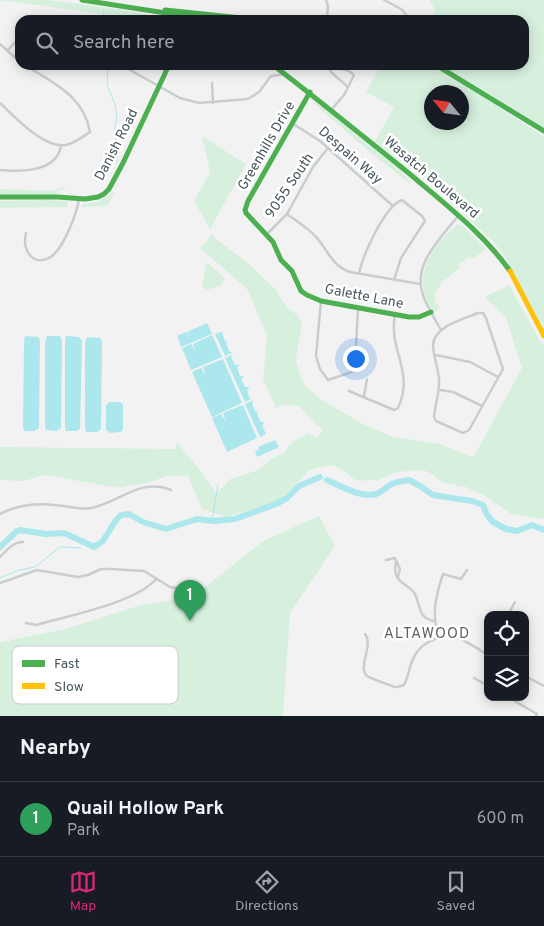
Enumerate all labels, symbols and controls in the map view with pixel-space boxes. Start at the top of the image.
search box [15,15,529,70]
icon: search [33,29,61,57]
text: Search here [73,31,175,55]
north arrow [424,85,469,130]
street label: Greenhills Drive [235,99,299,193]
street label: Danish Road [92,106,142,184]
street label: Despain Way [314,124,386,188]
street label: Wasatch Boulevard [380,133,482,223]
street label: 9055 South [262,150,318,222]
street label: Galette Lane [323,281,405,313]
your location [343,346,369,372]
pin: 1 [174,580,206,621]
map controls [484,611,529,701]
button: locate [484,611,529,656]
district label: ALTAWOOD [384,625,470,644]
legend [12,646,178,704]
text: Fast [54,656,80,673]
button: layers [484,656,529,701]
text: Slow [54,679,84,696]
text: Nearby [20,735,91,762]
text: Quail Hollow Park [67,797,224,821]
text: 1 [33,809,39,829]
text: 600 m [477,809,524,829]
text: Park [67,821,100,841]
tab: Map [69,868,97,915]
tab: Directions [235,868,299,915]
tab: Saved [437,868,475,915]

